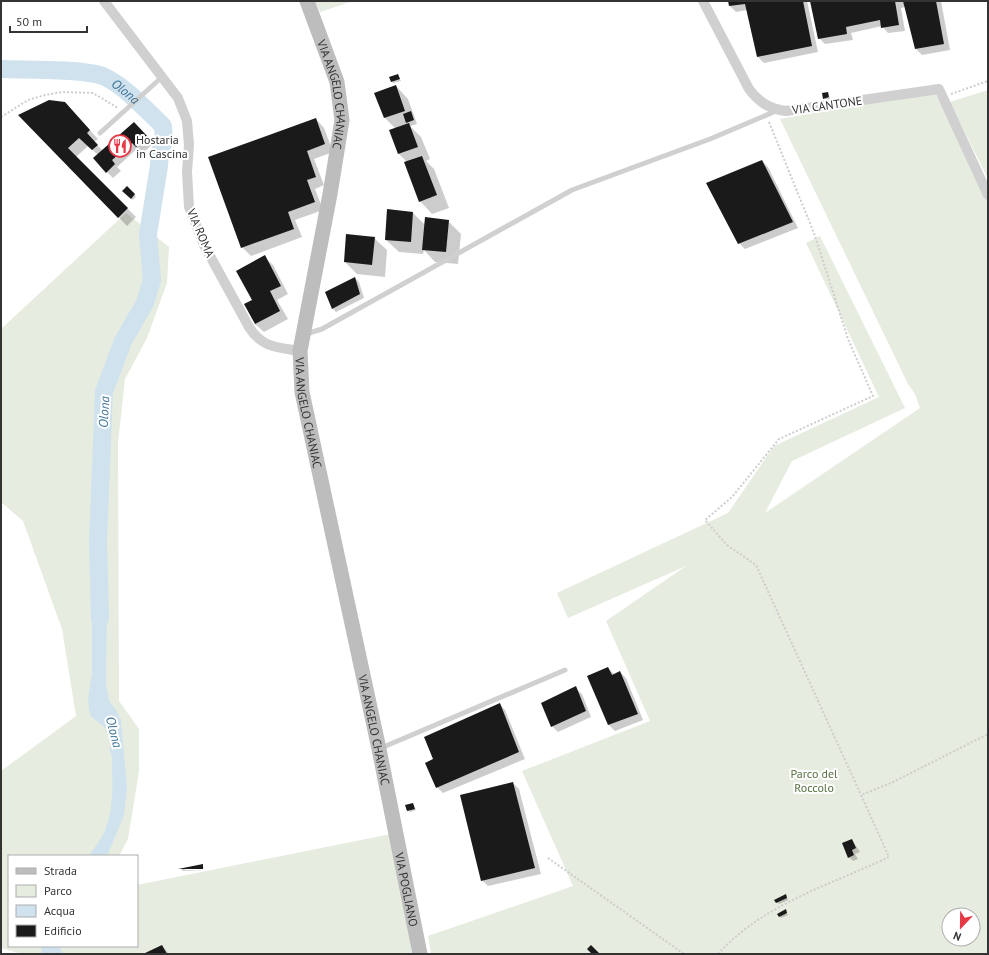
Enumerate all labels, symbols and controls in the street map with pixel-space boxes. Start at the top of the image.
scale bar [10,8,87,34]
text: 50 m [16,14,42,29]
street label: VIA ANGELO CHANIAC [314,37,350,151]
water label: Olona [108,75,144,108]
street label: VIA CANTONE [790,93,863,117]
place label: Hostaria in Cascina [136,132,188,161]
restaurant icon: Hostaria in Cascina [107,133,133,159]
street label: VIA ROMA [184,206,218,260]
street label: VIA ANGELO CHANIAC [293,356,326,470]
water label: Olona [95,395,113,428]
street label: VIA ANGELO CHANIAC [355,672,394,786]
water label: Olona [102,715,126,750]
park label: Parco del Roccolo [790,766,838,795]
street label: VIA POGLIANO [392,850,422,928]
legend [8,855,138,947]
text: Strada [44,863,77,878]
text: Parco [44,883,72,898]
text: Acqua [44,903,75,918]
north arrow [941,907,981,947]
text: Edificio [44,923,82,938]
text: N [951,928,963,944]

